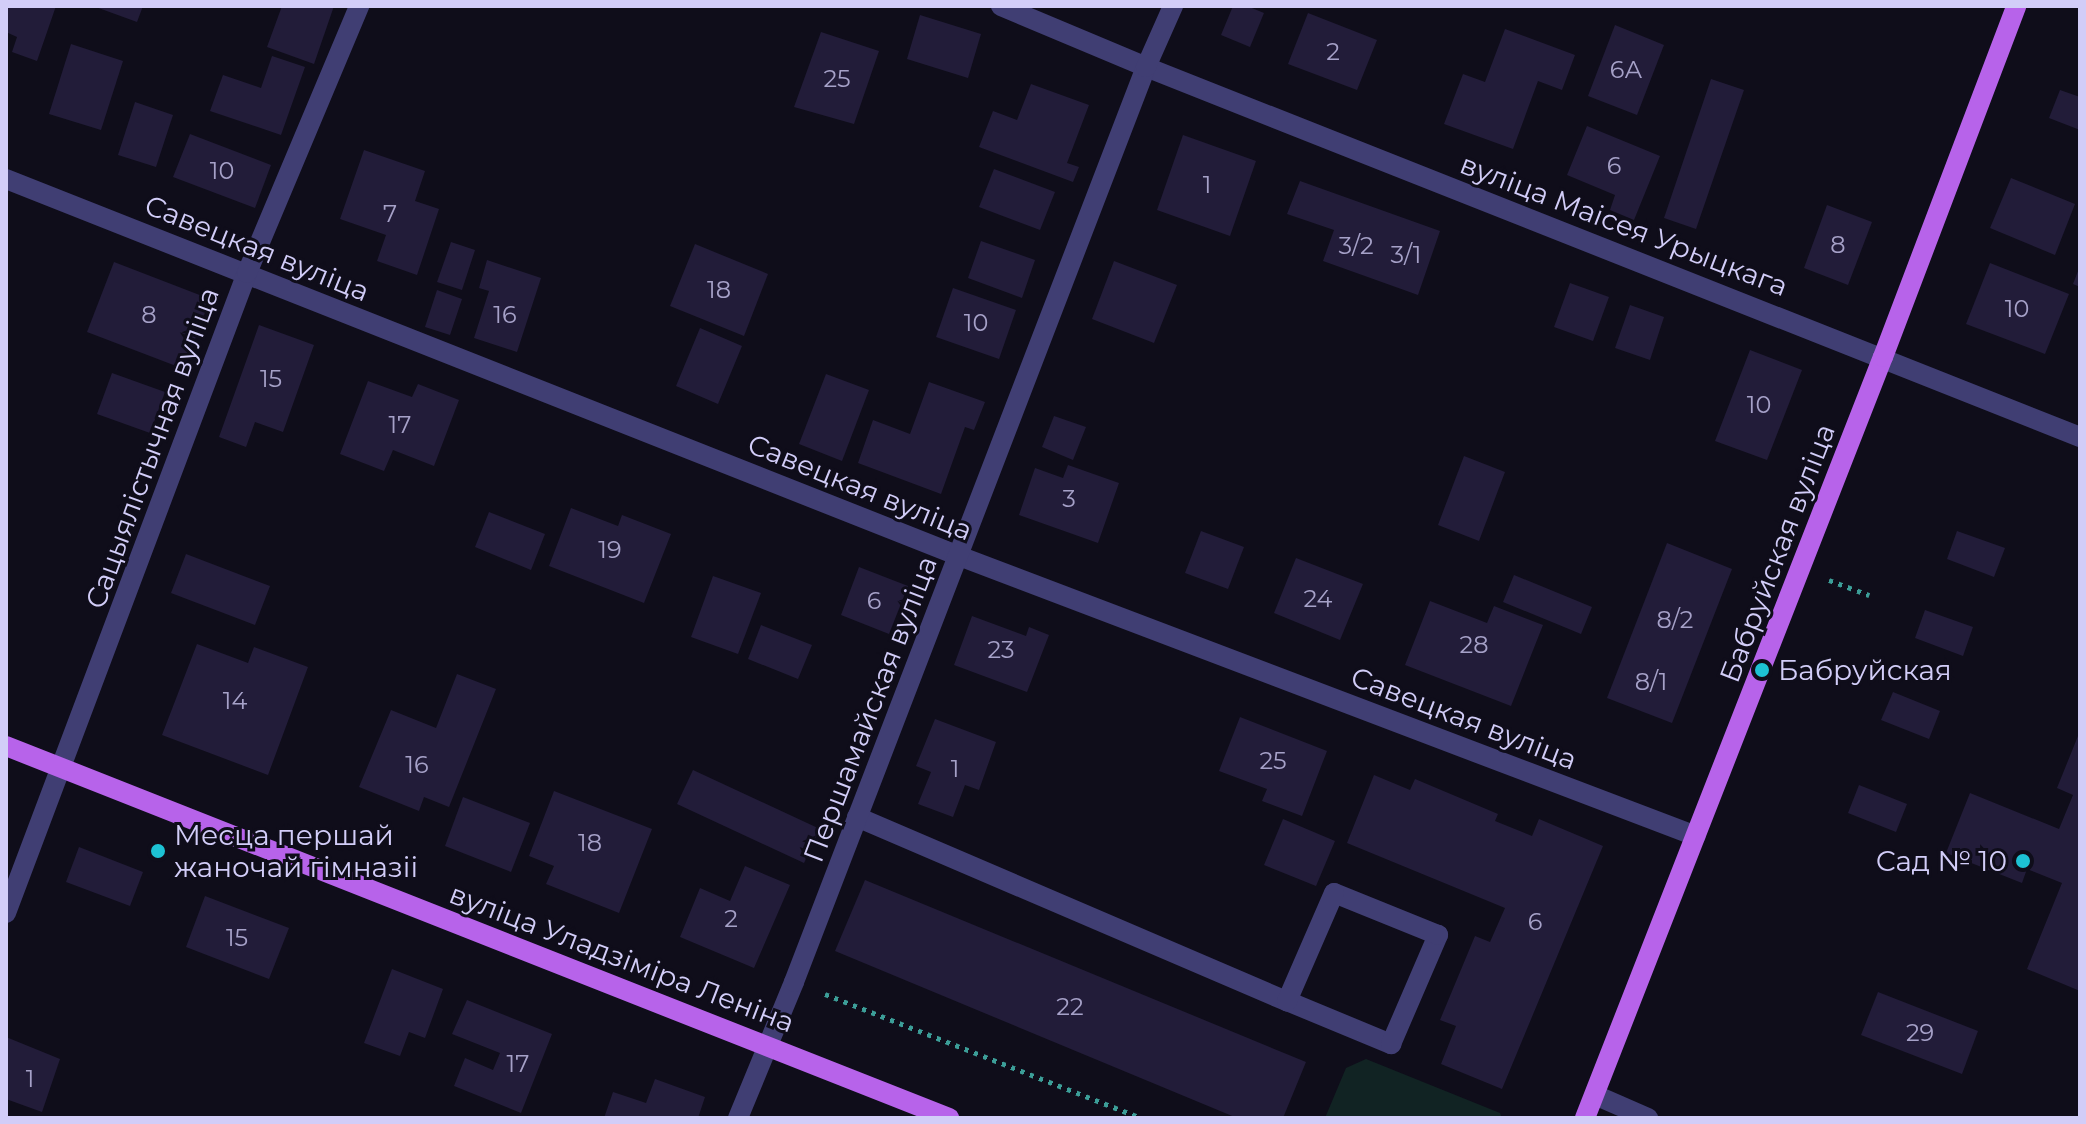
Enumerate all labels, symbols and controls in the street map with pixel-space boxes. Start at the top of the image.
house number: 2 [1326,38,1340,66]
house number: 6А [1610,56,1642,84]
house number: 25 [823,65,851,93]
street label: вуліца Маісея Урыцкага [1455,147,1793,303]
house number: 6 [1607,152,1621,180]
house number: 10 [210,157,234,185]
house number: 1 [1203,171,1211,199]
street label: Савецкая вуліца [140,188,374,308]
house number: 7 [383,200,397,228]
house number: 8 [1830,231,1846,259]
house number: 3/2 [1338,232,1374,260]
house number: 3/1 [1391,241,1421,269]
house number: 18 [707,276,731,304]
street label: Сацыялістычная вуліца [78,283,226,613]
house number: 10 [2005,295,2029,323]
house number: 8 [141,301,157,329]
house number: 16 [493,301,517,329]
house number: 10 [964,309,988,337]
house number: 15 [260,365,282,393]
house number: 10 [1747,391,1771,419]
house number: 17 [389,411,411,439]
street label: Бабруйская вуліца [1712,419,1842,687]
street label: Савецкая вуліца [743,427,977,547]
house number: 3 [1062,485,1076,513]
house number: 19 [598,536,622,564]
street label: Першамайская вуліца [796,551,944,867]
house number: 24 [1304,585,1332,613]
house number: 6 [867,587,881,615]
house number: 8/2 [1657,606,1693,634]
house number: 28 [1460,631,1488,659]
house number: 23 [987,636,1015,664]
place label: Бабруйская [1778,653,1952,687]
street label: Савецкая вуліца [1346,659,1582,777]
marker: Бабруйская [1753,661,1771,679]
house number: 8/1 [1635,668,1667,696]
house number: 14 [223,687,247,715]
house number: 25 [1259,747,1287,775]
house number: 16 [405,751,429,779]
house number: 1 [951,755,959,783]
place label: Месца першай жаночай гімназіі [174,818,418,884]
house number: 18 [578,829,602,857]
marker: Месца першай жаночай гімназіі [149,842,167,860]
place label: Сад № 10 [1876,844,2007,878]
marker: Сад № 10 [2014,852,2032,870]
street label: вуліца Уладзіміра Леніна [445,877,799,1039]
house number: 2 [724,905,738,933]
house number: 6 [1528,908,1542,936]
house number: 15 [226,924,248,952]
house number: 22 [1056,993,1084,1021]
house number: 29 [1906,1019,1934,1047]
house number: 17 [507,1050,529,1078]
house number: 1 [26,1065,34,1093]

